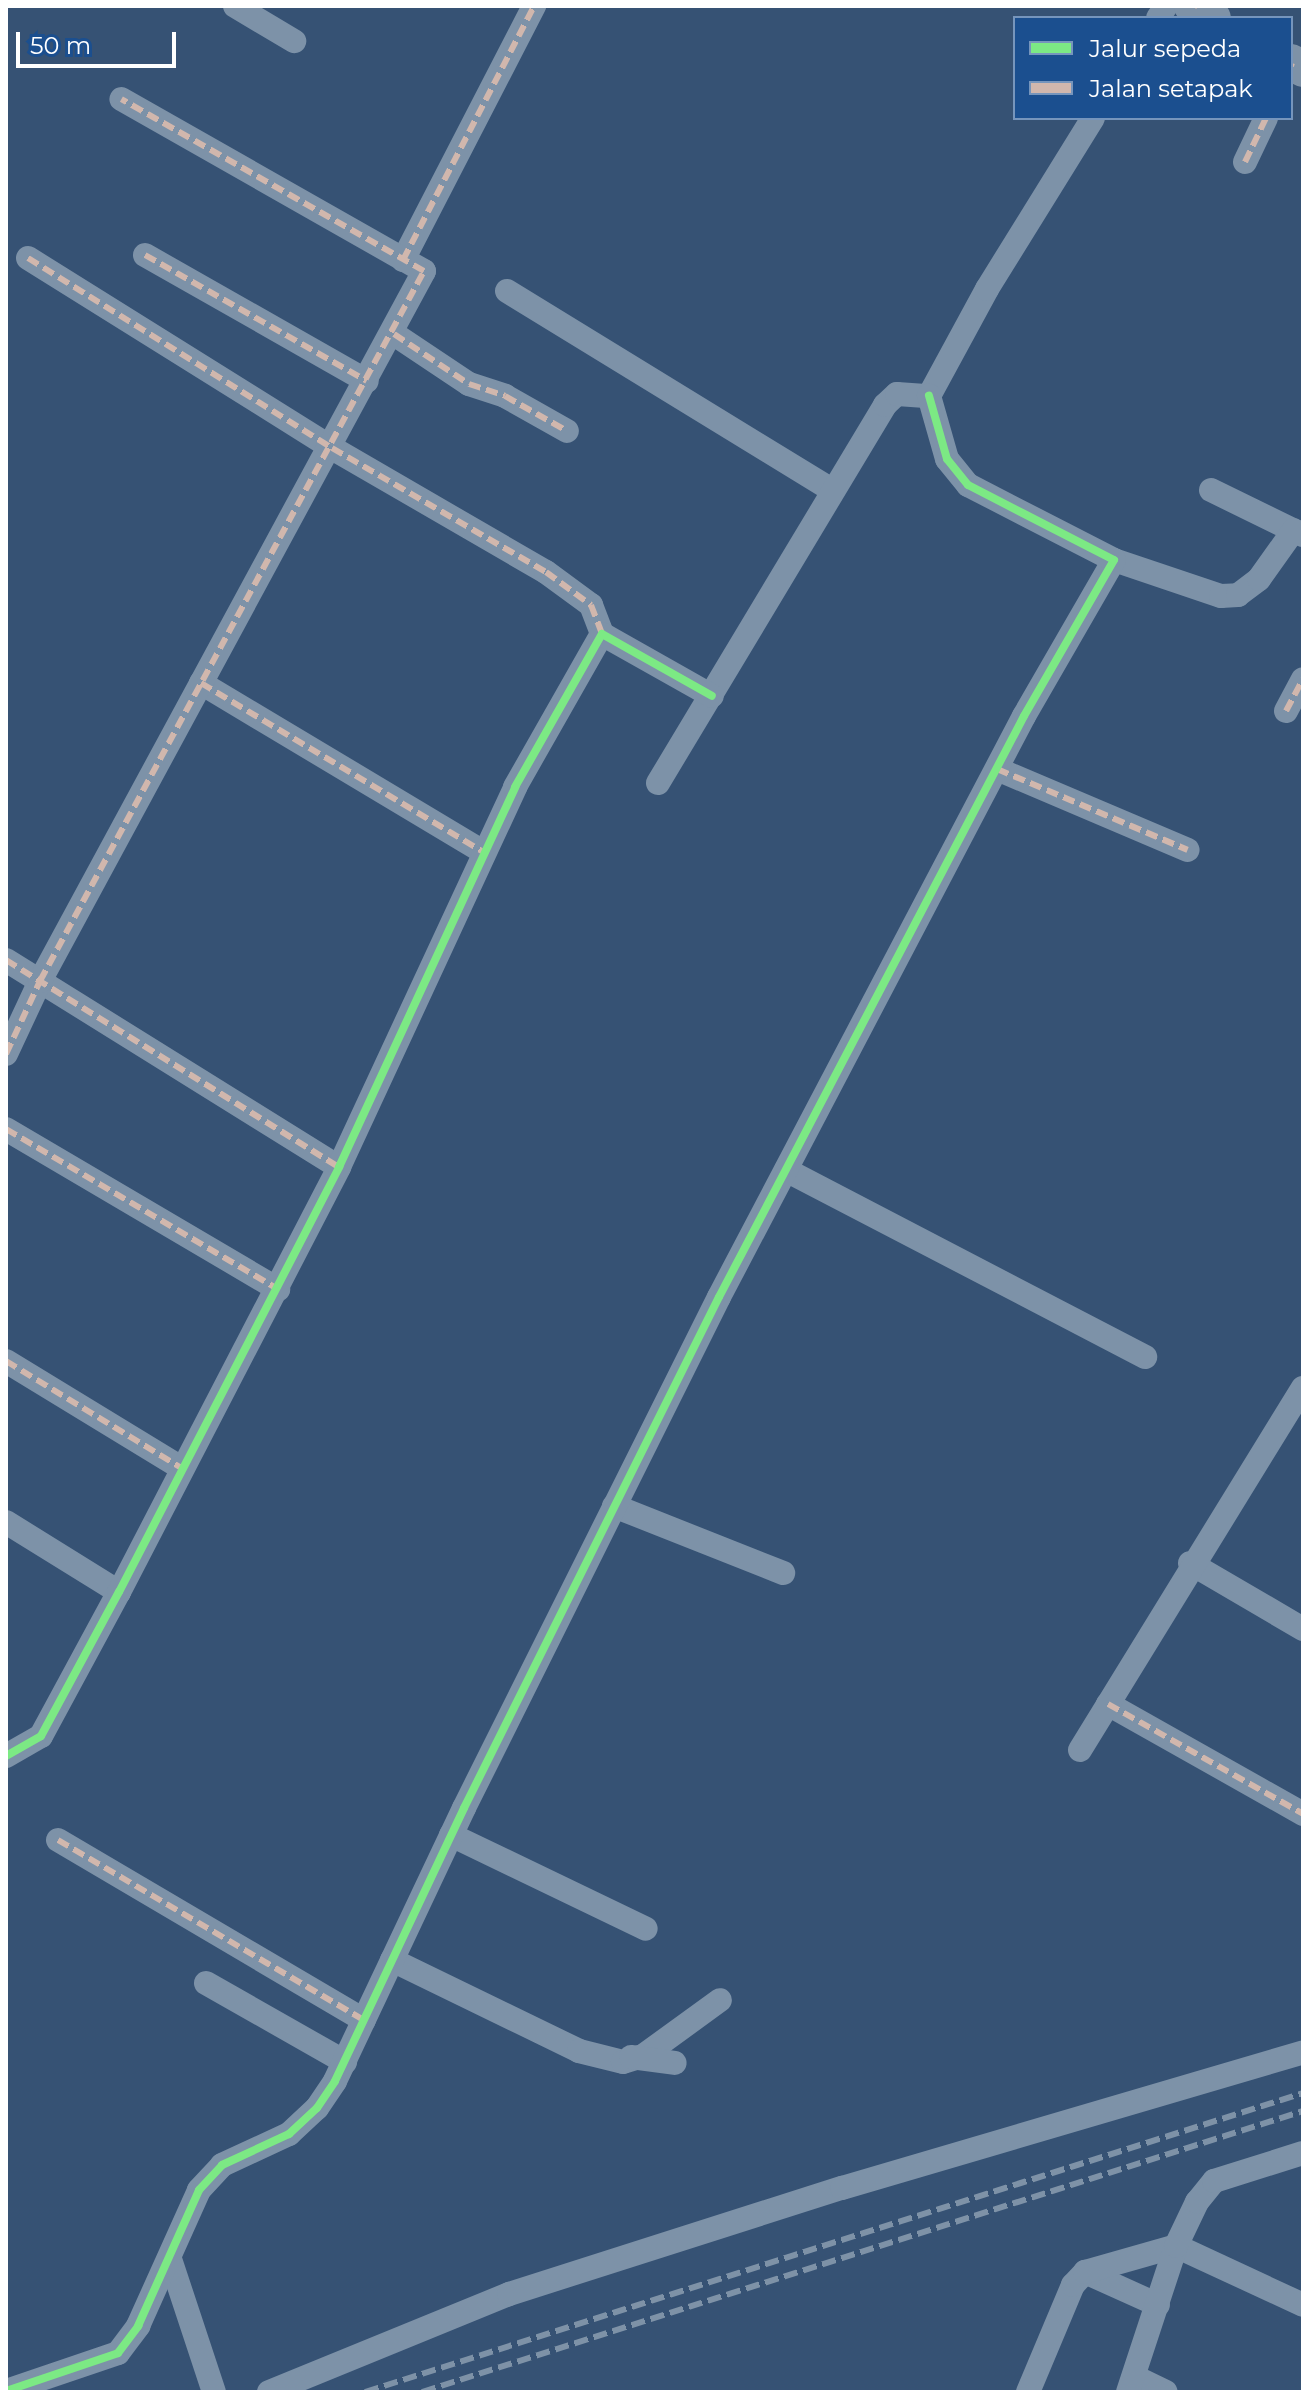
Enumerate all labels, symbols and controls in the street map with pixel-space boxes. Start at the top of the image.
scale bar [20,16,180,66]
legend [1013,16,1293,120]
text: 50 m [30,31,91,60]
text: Jalur sepeda [1089,34,1241,63]
text: Jalan setapak [1089,74,1253,103]

